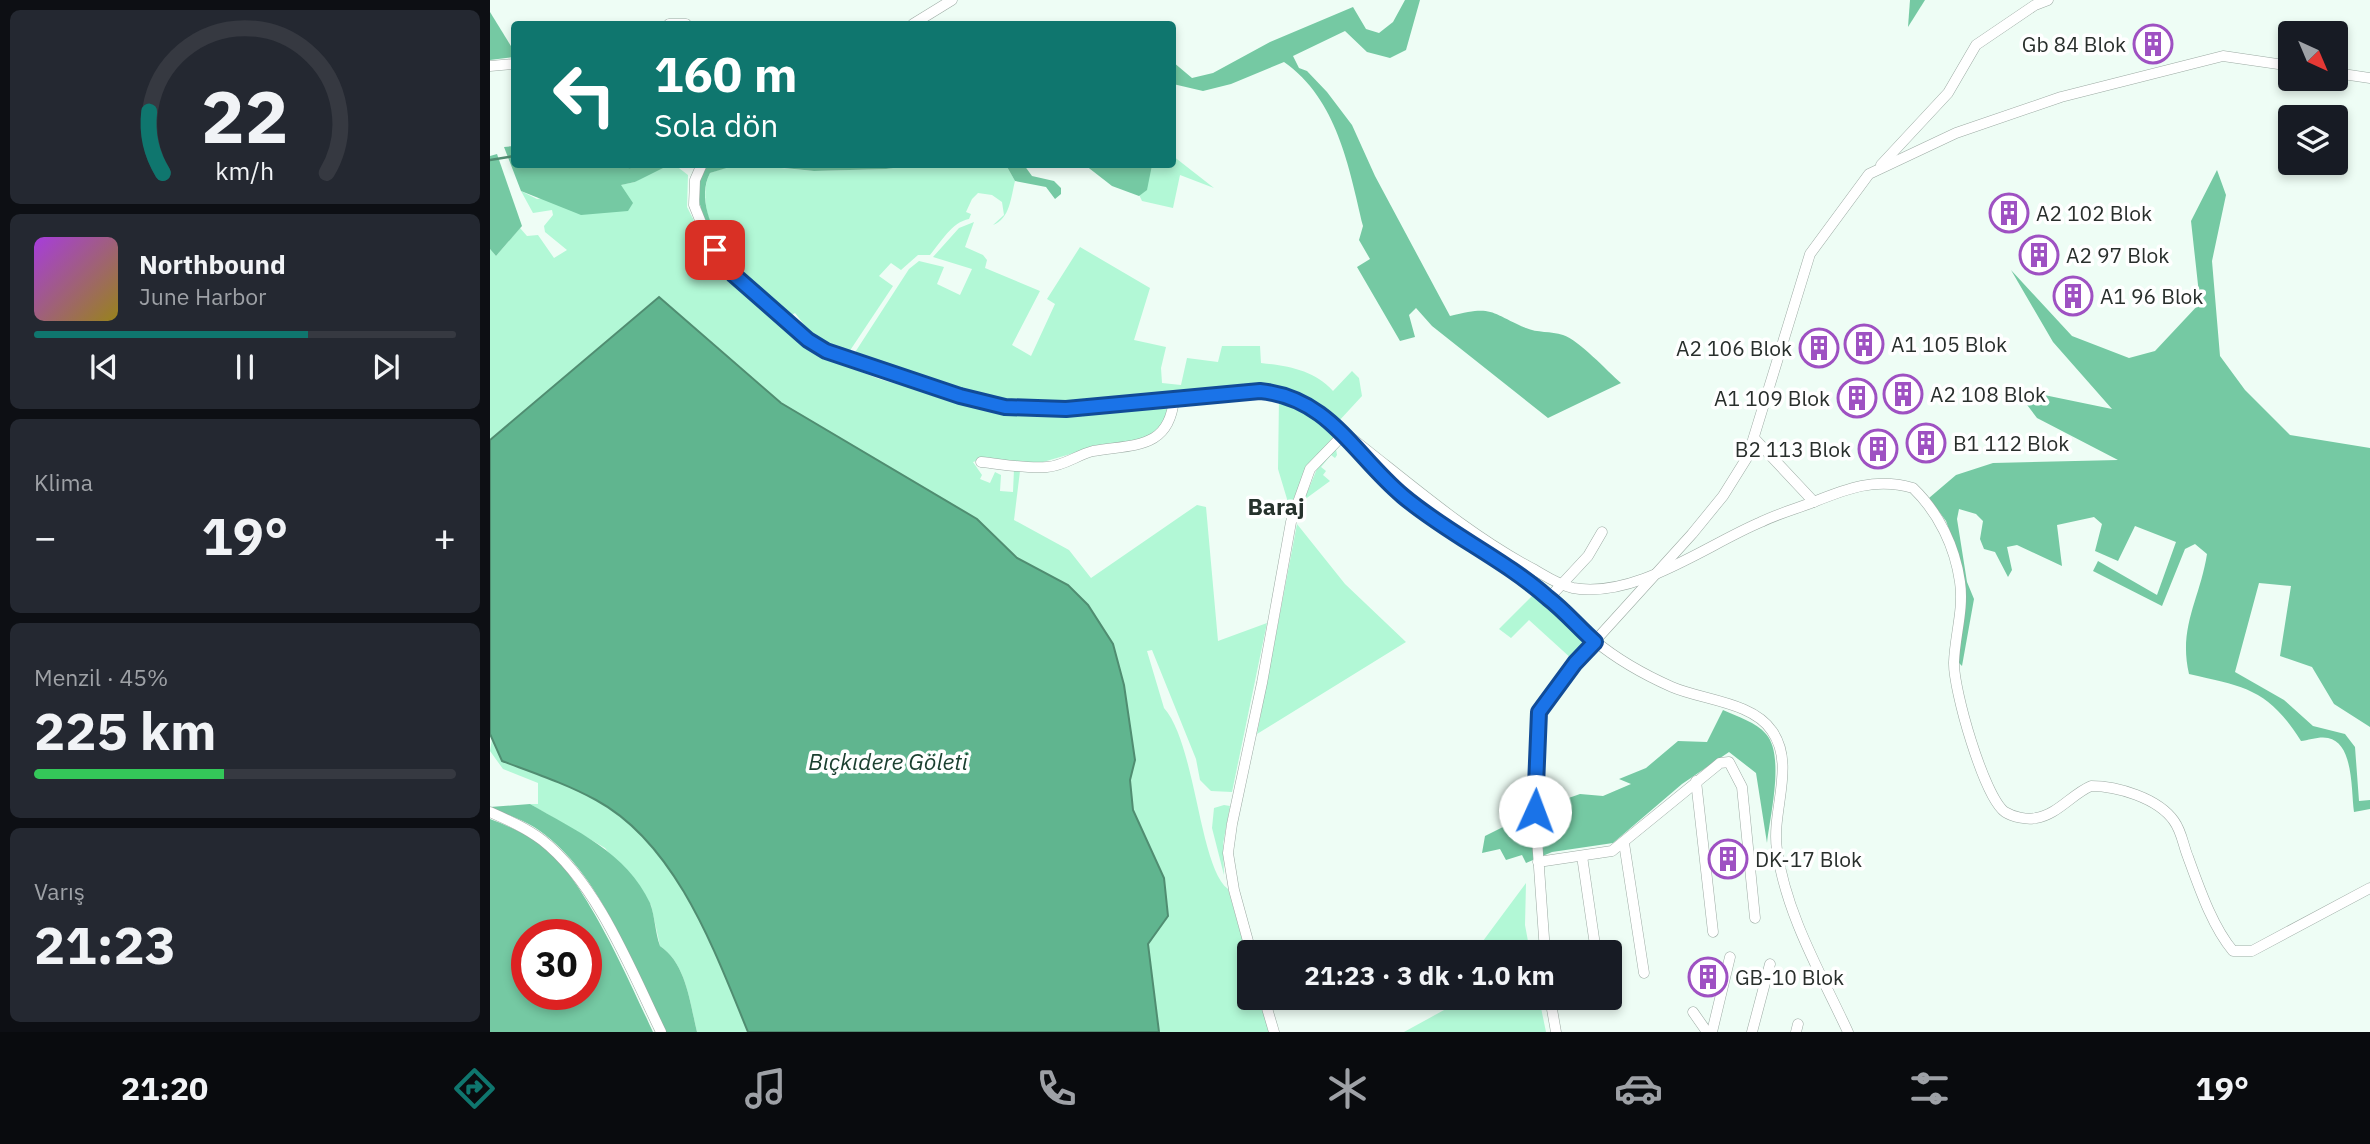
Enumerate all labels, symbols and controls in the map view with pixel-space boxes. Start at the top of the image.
north arrow [2278,21,2348,91]
map controls [2278,21,2348,175]
building icon: Gb 84 Blok [2132,23,2174,65]
place label: Gb 84 Blok [2022,30,2126,58]
text: 160 m [654,42,798,105]
icon: left [539,49,630,140]
text: 22 [201,69,289,164]
text: Sola dön [654,104,779,146]
button: layers [2278,105,2348,175]
text: km/h [216,154,274,187]
building icon: A2 102 Blok [1988,192,2030,234]
place label: A2 102 Blok [2036,199,2152,227]
pin [685,220,745,280]
icon: arrive [696,231,734,269]
building icon: A2 97 Blok [2018,234,2060,276]
place label: A2 97 Blok [2066,241,2169,269]
text: Northbound [139,247,286,281]
building icon: A1 96 Blok [2052,275,2094,317]
text: June Harbor [139,281,267,311]
place label: A1 96 Blok [2100,282,2203,310]
building icon: A1 105 Blok [1843,323,1885,365]
building icon: A2 106 Blok [1798,327,1840,369]
place label: A1 105 Blok [1891,330,2007,358]
place label: A2 106 Blok [1676,334,1792,362]
icon: previous [85,348,123,386]
icon: pause [226,348,264,386]
icon: next [367,348,405,386]
building icon: A2 108 Blok [1882,373,1924,415]
building icon: A1 109 Blok [1836,377,1878,419]
place label: A2 108 Blok [1930,380,2046,408]
place label: A1 109 Blok [1714,384,1830,412]
building icon: B1 112 Blok [1905,422,1947,464]
building icon: B2 113 Blok [1857,428,1899,470]
place label: B1 112 Blok [1953,429,2069,457]
place label: B2 113 Blok [1735,435,1851,463]
text: Klima [34,467,93,497]
district label: Baraj [1247,491,1305,521]
text: 19° [202,502,288,569]
text: − [34,512,57,561]
text: + [433,512,456,561]
text: Menzil · 45% [34,662,168,692]
text: 225 km [34,697,216,764]
water label: Bıçkıdere Göleti [808,746,969,776]
position arrow [1498,774,1572,848]
building icon: DK-17 Blok [1707,838,1749,880]
place label: DK-17 Blok [1755,845,1862,873]
text: Varış [34,876,85,906]
text: 21:23 [34,911,176,978]
speed limit sign: 30 [511,919,602,1010]
building icon: GB-10 Blok [1687,956,1729,998]
text: 21:23 · 3 dk · 1.0 km [1304,958,1555,992]
place label: GB-10 Blok [1735,963,1844,991]
icon: directions [450,1064,499,1113]
icon: music [741,1064,790,1113]
icon: phone [1032,1064,1081,1113]
icon: climate [1323,1064,1372,1113]
icon: car [1614,1064,1663,1113]
icon: filters [1905,1064,1954,1113]
text: 21:20 [121,1067,208,1109]
text: 19° [2196,1067,2249,1109]

